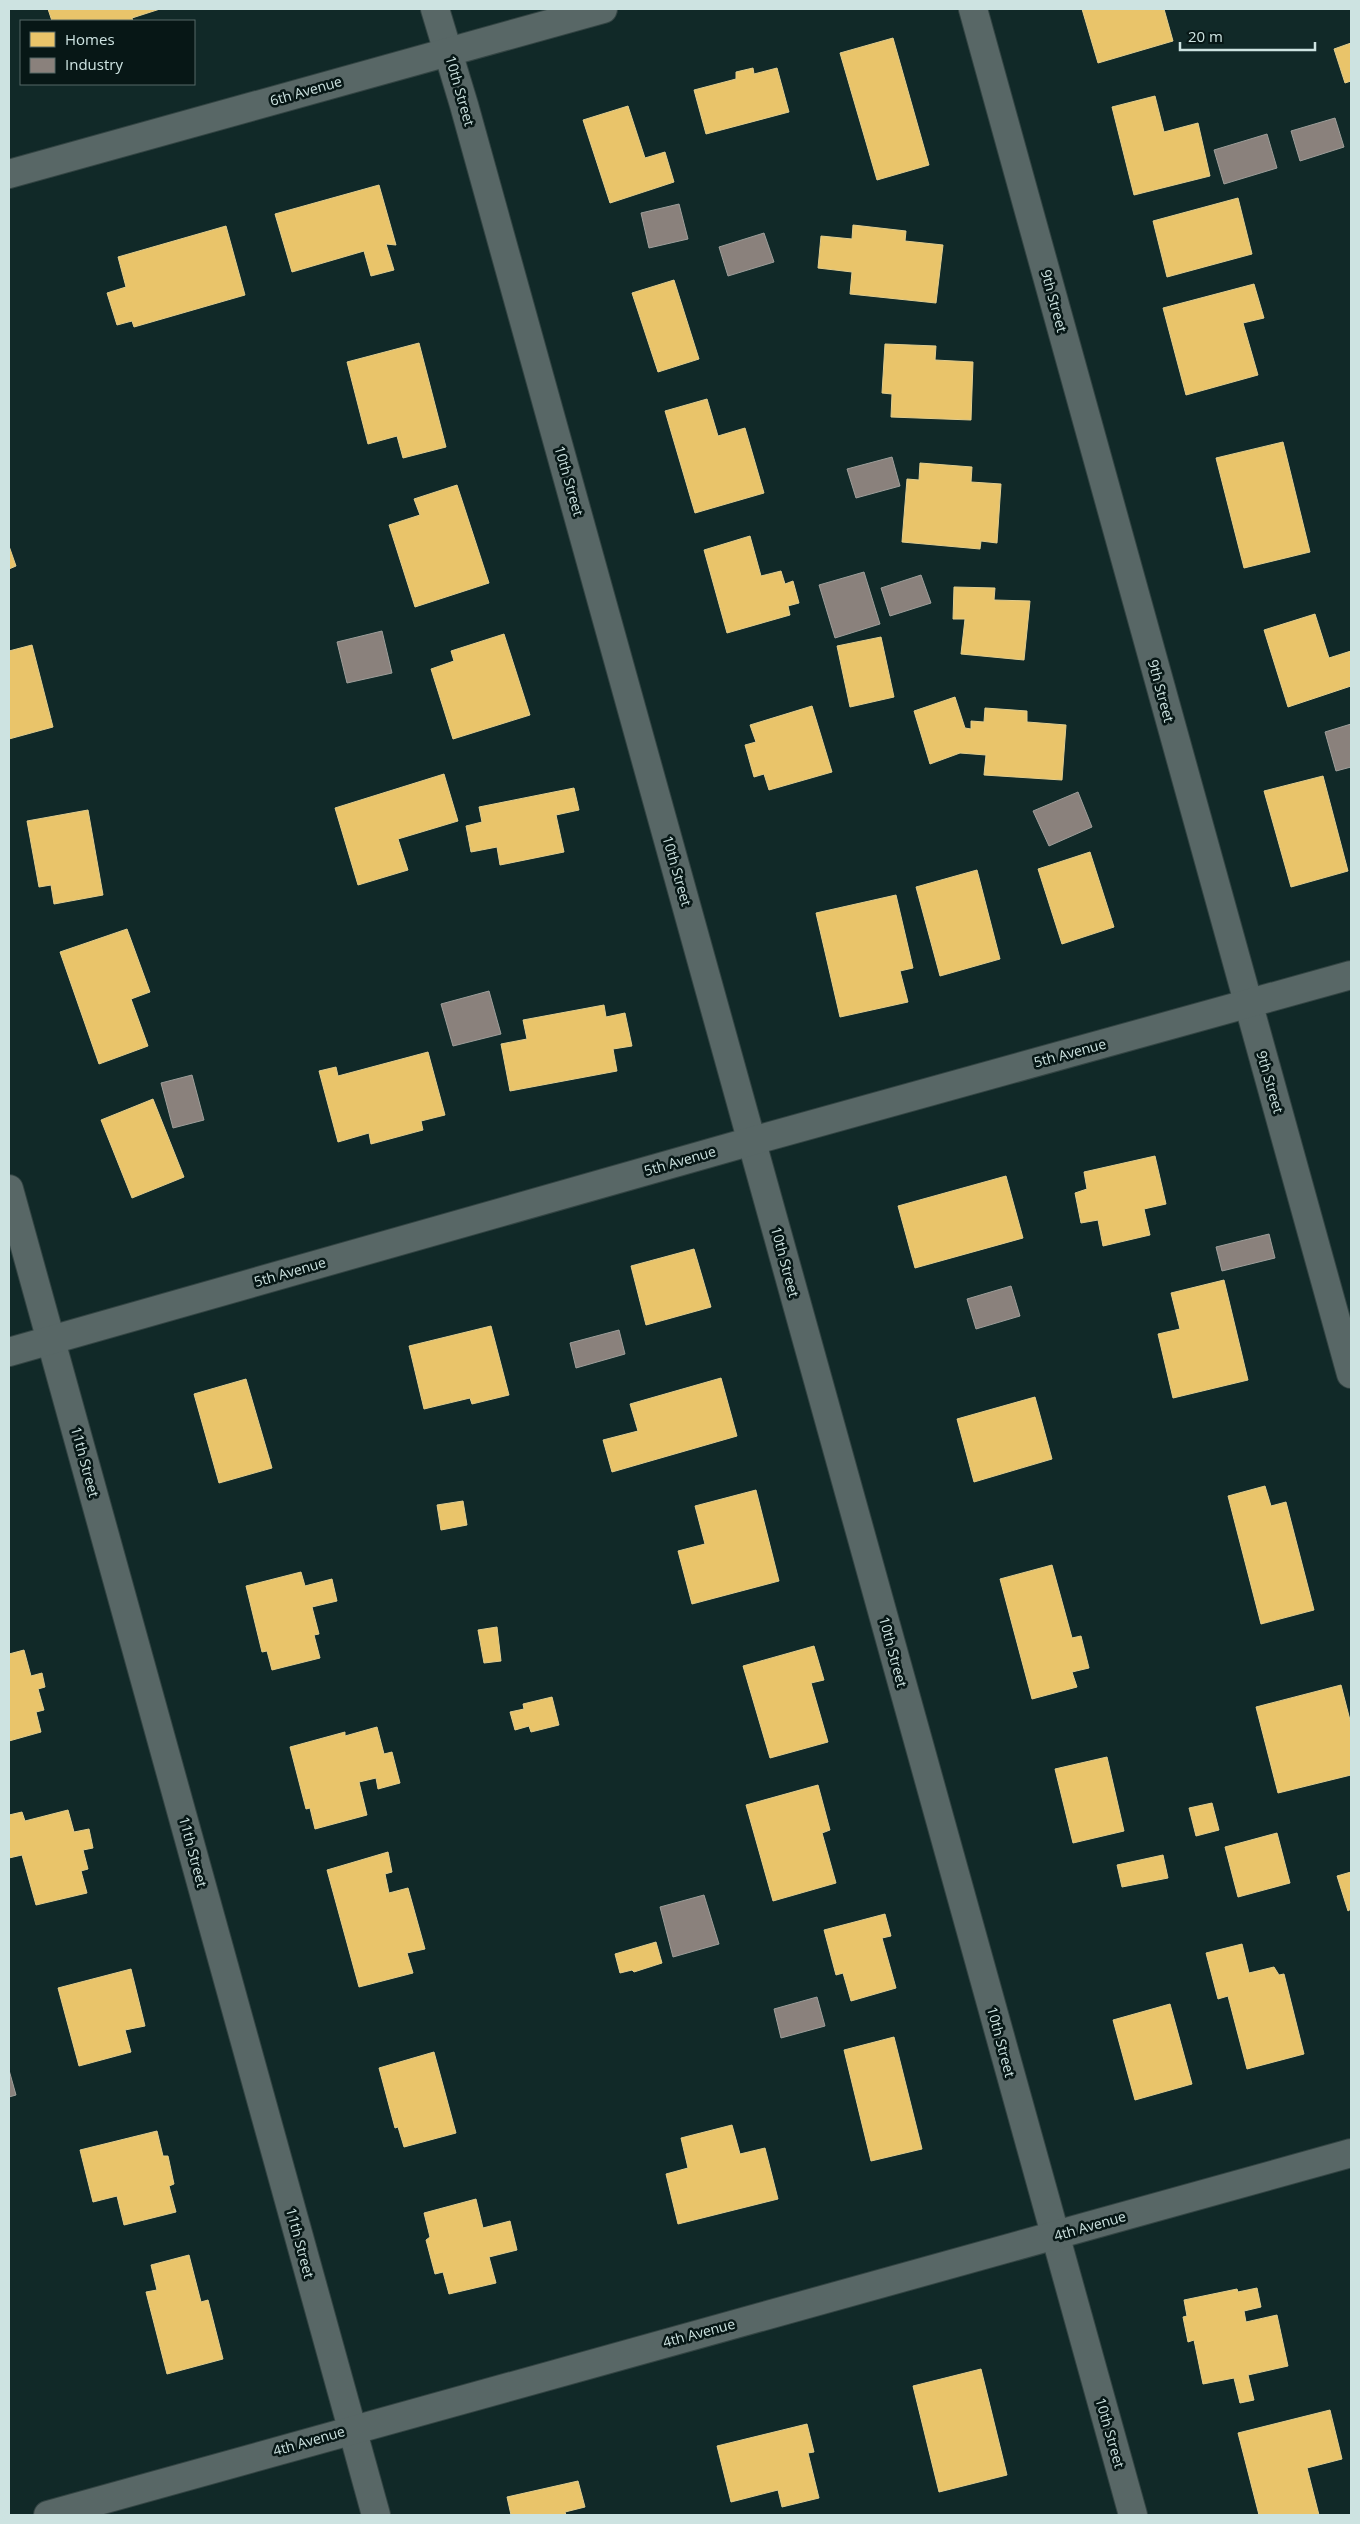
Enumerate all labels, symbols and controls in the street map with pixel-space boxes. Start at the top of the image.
legend [20,20,195,85]
scale bar [1180,20,1315,52]
text: 20 m [1188,26,1223,46]
text: Homes [65,29,115,49]
street label: 10th Street [441,53,480,128]
text: Industry [65,54,123,74]
street label: 6th Avenue [268,71,344,110]
street label: 9th Street [1037,267,1072,334]
street label: 10th Street [550,443,589,518]
street label: 9th Street [1144,657,1179,724]
street label: 10th Street [658,833,697,908]
street label: 5th Avenue [1032,1034,1108,1071]
street label: 9th Street [1252,1048,1288,1115]
street label: 5th Avenue [642,1141,718,1180]
street label: 10th Street [767,1224,804,1299]
street label: 5th Avenue [252,1252,328,1291]
street label: 11th Street [67,1424,104,1499]
street label: 10th Street [875,1614,912,1689]
street label: 11th Street [175,1814,212,1889]
street label: 10th Street [983,2004,1020,2079]
street label: 11th Street [282,2205,319,2280]
street label: 4th Avenue [1052,2206,1128,2245]
street label: 4th Avenue [661,2314,737,2351]
street label: 10th Street [1091,2395,1130,2470]
street label: 4th Avenue [271,2421,347,2460]

